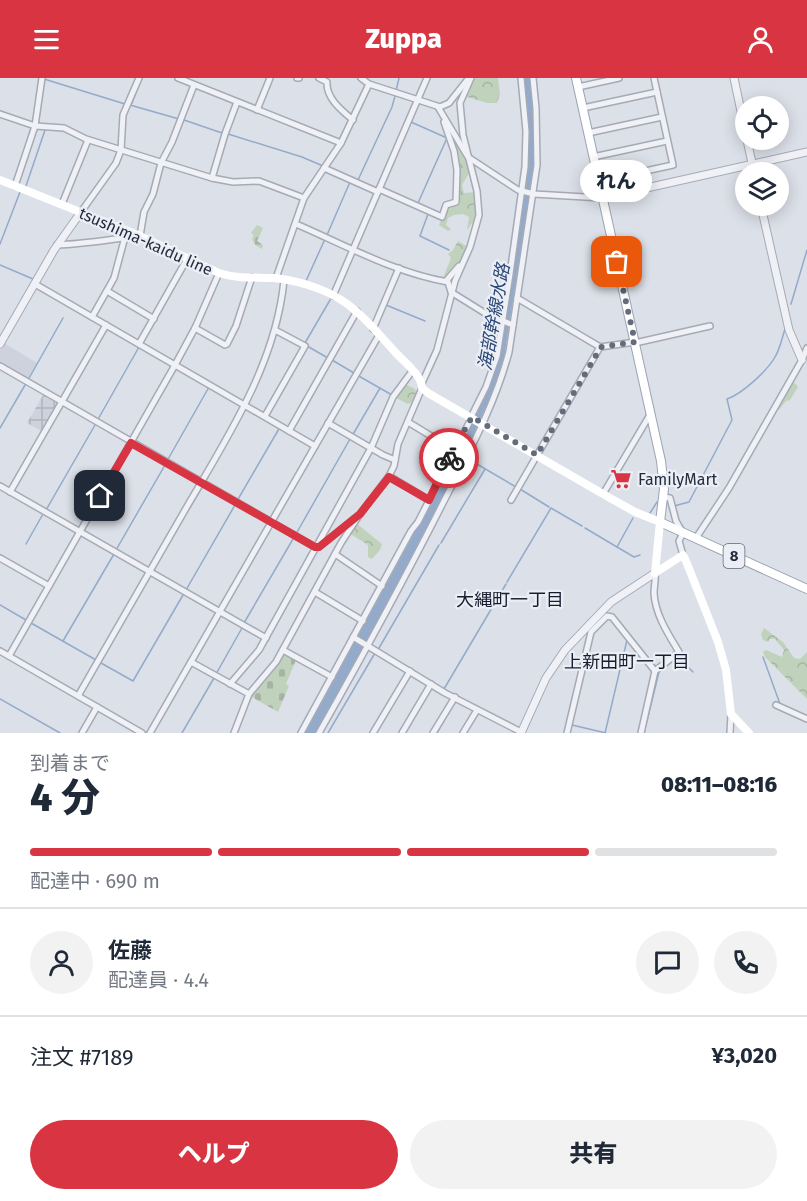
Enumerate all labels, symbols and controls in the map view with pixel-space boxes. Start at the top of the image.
icon: menu [30,23,63,56]
text: Zuppa [365,23,442,55]
icon: person [744,23,777,56]
map controls [735,96,789,216]
button: locate [735,96,789,150]
callout: れん [581,160,653,202]
button: layers [735,162,789,216]
text: れん [596,169,636,193]
street label: tsushima-kaidu line [76,203,216,279]
pin [591,236,642,287]
icon: bag [600,245,633,278]
water label: 海部幹線水路 [474,260,515,372]
courier [419,428,479,488]
icon: bike [433,442,466,475]
supermarket icon: FamilyMart [609,467,633,491]
pin [74,470,125,521]
place label: FamilyMart [638,470,718,489]
icon: home [83,479,116,512]
road number: 8 [724,544,744,568]
district label: 大縄町一丁目 [456,589,564,611]
district label: 上新田町一丁目 [564,651,690,673]
text: 到着まで [30,751,110,775]
text: 08:11–08:16 [661,771,777,798]
text: 4 分 [30,775,100,821]
text: 配達中 · 690 m [30,869,160,893]
button: person [30,931,93,994]
button: chat [636,931,699,994]
button: phone [714,931,777,994]
text: 佐藤 [108,937,152,964]
text: 配達員 · 4.4 [108,968,209,992]
text: ¥3,020 [712,1042,777,1069]
text: 注文 #7189 [30,1044,134,1071]
button: ヘルプ [30,1120,398,1189]
button: 共有 [410,1120,777,1189]

